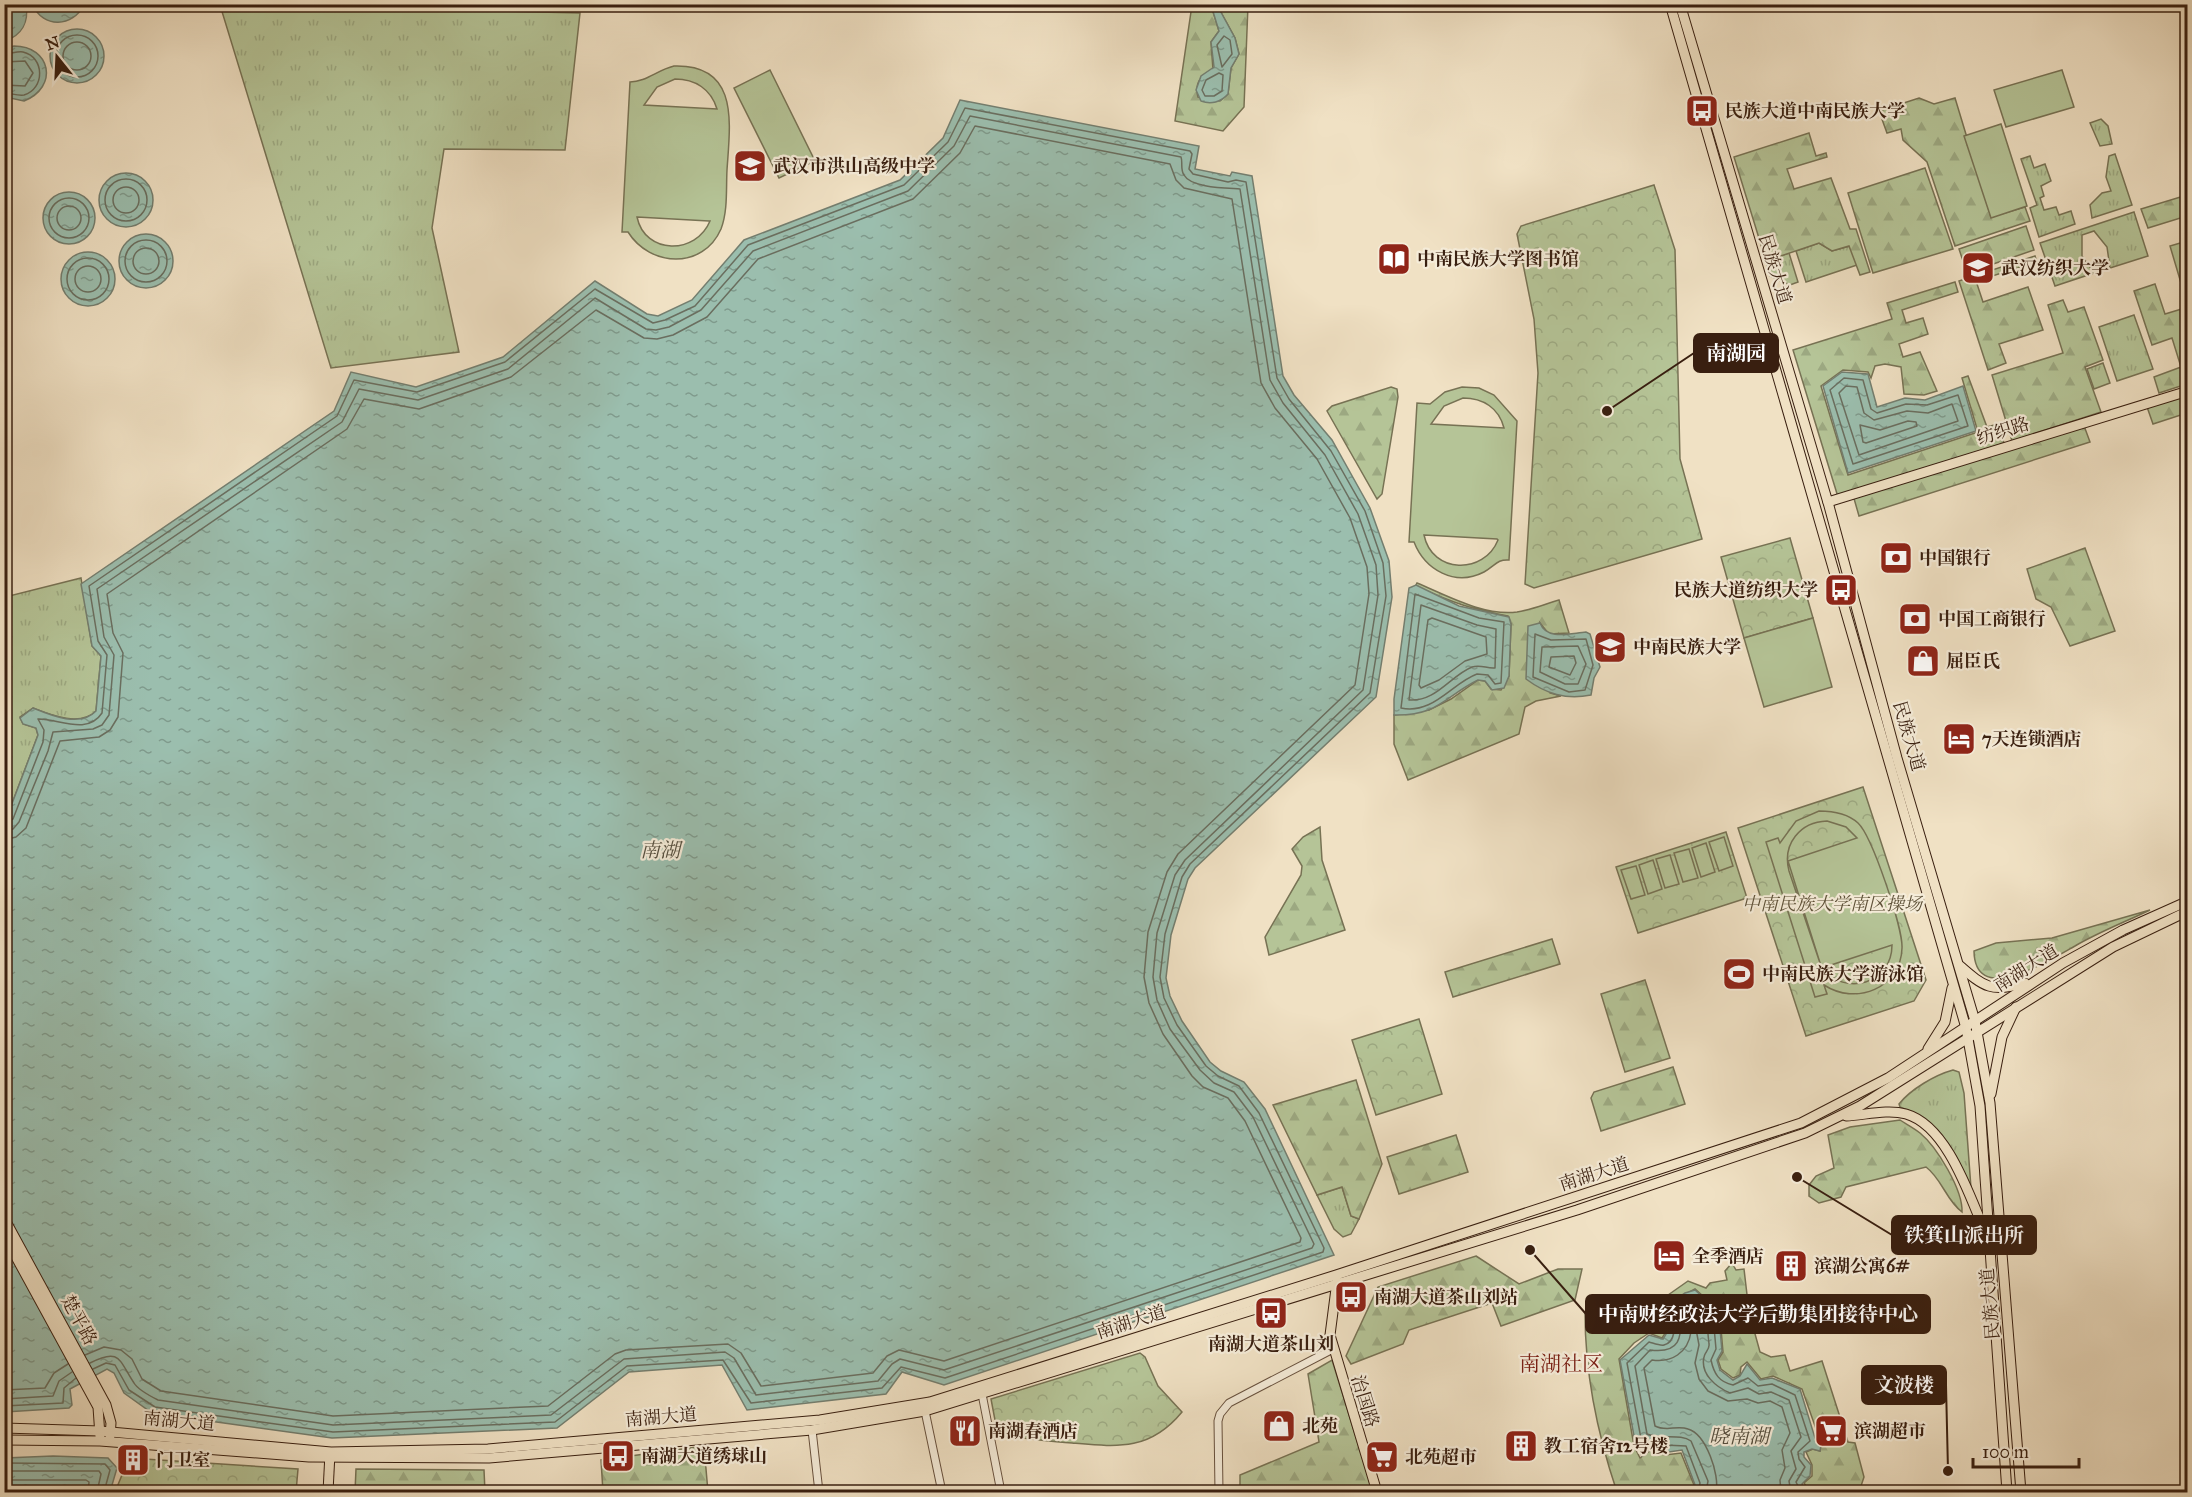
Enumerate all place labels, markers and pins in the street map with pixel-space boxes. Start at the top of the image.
bus stop icon: 民族大道中南民族大学 [1684,93,1720,129]
place label: 民族大道中南民族大学 [1725,100,1905,122]
school or university icon: 武汉市洪山高级中学 [732,148,768,184]
place label: 武汉市洪山高级中学 [773,155,935,177]
library icon: 中南民族大学图书馆 [1376,241,1412,277]
place label: 中南民族大学图书馆 [1417,248,1579,270]
school or university icon: 武汉纺织大学 [1960,250,1996,286]
place label: 武汉纺织大学 [2001,257,2109,279]
callout: 南湖园 [1694,334,1778,372]
bank icon: 中国银行 [1878,540,1914,576]
place label: 中国银行 [1919,547,1991,569]
bus stop icon: 民族大道纺织大学 [1823,572,1859,608]
place label: 民族大道纺织大学 [1674,579,1818,601]
bank icon: 中国工商银行 [1897,601,1933,637]
place label: 中国工商银行 [1938,608,2046,630]
school or university icon: 中南民族大学 [1592,629,1628,665]
place label: 中南民族大学 [1633,636,1741,658]
shop icon: 屈臣氏 [1905,643,1941,679]
place label: 屈臣氏 [1946,650,2000,672]
hotel icon: 7天连锁酒店 [1941,721,1977,757]
place label: 7天连锁酒店 [1982,728,2082,750]
sports icon: 中南民族大学游泳馆 [1721,956,1757,992]
place label: 中南民族大学游泳馆 [1762,963,1924,985]
callout: 铁箕山派出所 [1892,1216,2036,1254]
hotel icon: 全季酒店 [1651,1238,1687,1274]
place label: 全季酒店 [1692,1245,1764,1267]
building icon: 滨湖公寓6# [1773,1248,1809,1284]
place label: 滨湖公寓6# [1814,1255,1910,1277]
bus stop icon: 南湖大道茶山刘站 [1333,1279,1369,1315]
place label: 南湖大道茶山刘站 [1374,1286,1518,1308]
bus stop icon: 南湖大道茶山刘 [1253,1295,1289,1331]
callout: 中南财经政法大学后勤集团接待中心 [1586,1295,1930,1333]
place label: 南湖大道茶山刘 [1208,1333,1334,1355]
callout: 文波楼 [1862,1366,1946,1404]
shop icon: 北苑 [1261,1408,1297,1444]
restaurant icon: 南湖春酒店 [947,1413,983,1449]
supermarket icon: 滨湖超市 [1813,1413,1849,1449]
place label: 北苑 [1302,1415,1338,1437]
place label: 南湖春酒店 [988,1420,1078,1442]
place label: 滨湖超市 [1854,1420,1926,1442]
building icon: 教工宿舍12号楼 [1503,1428,1539,1464]
place label: 教工宿舍12号楼 [1544,1435,1668,1457]
bus stop icon: 南湖大道绣球山 [600,1438,636,1474]
supermarket icon: 北苑超市 [1364,1439,1400,1475]
building icon: 门卫室 [115,1442,151,1478]
place label: 南湖大道绣球山 [641,1445,767,1467]
place label: 北苑超市 [1405,1446,1477,1468]
place label: 门卫室 [156,1449,210,1471]

